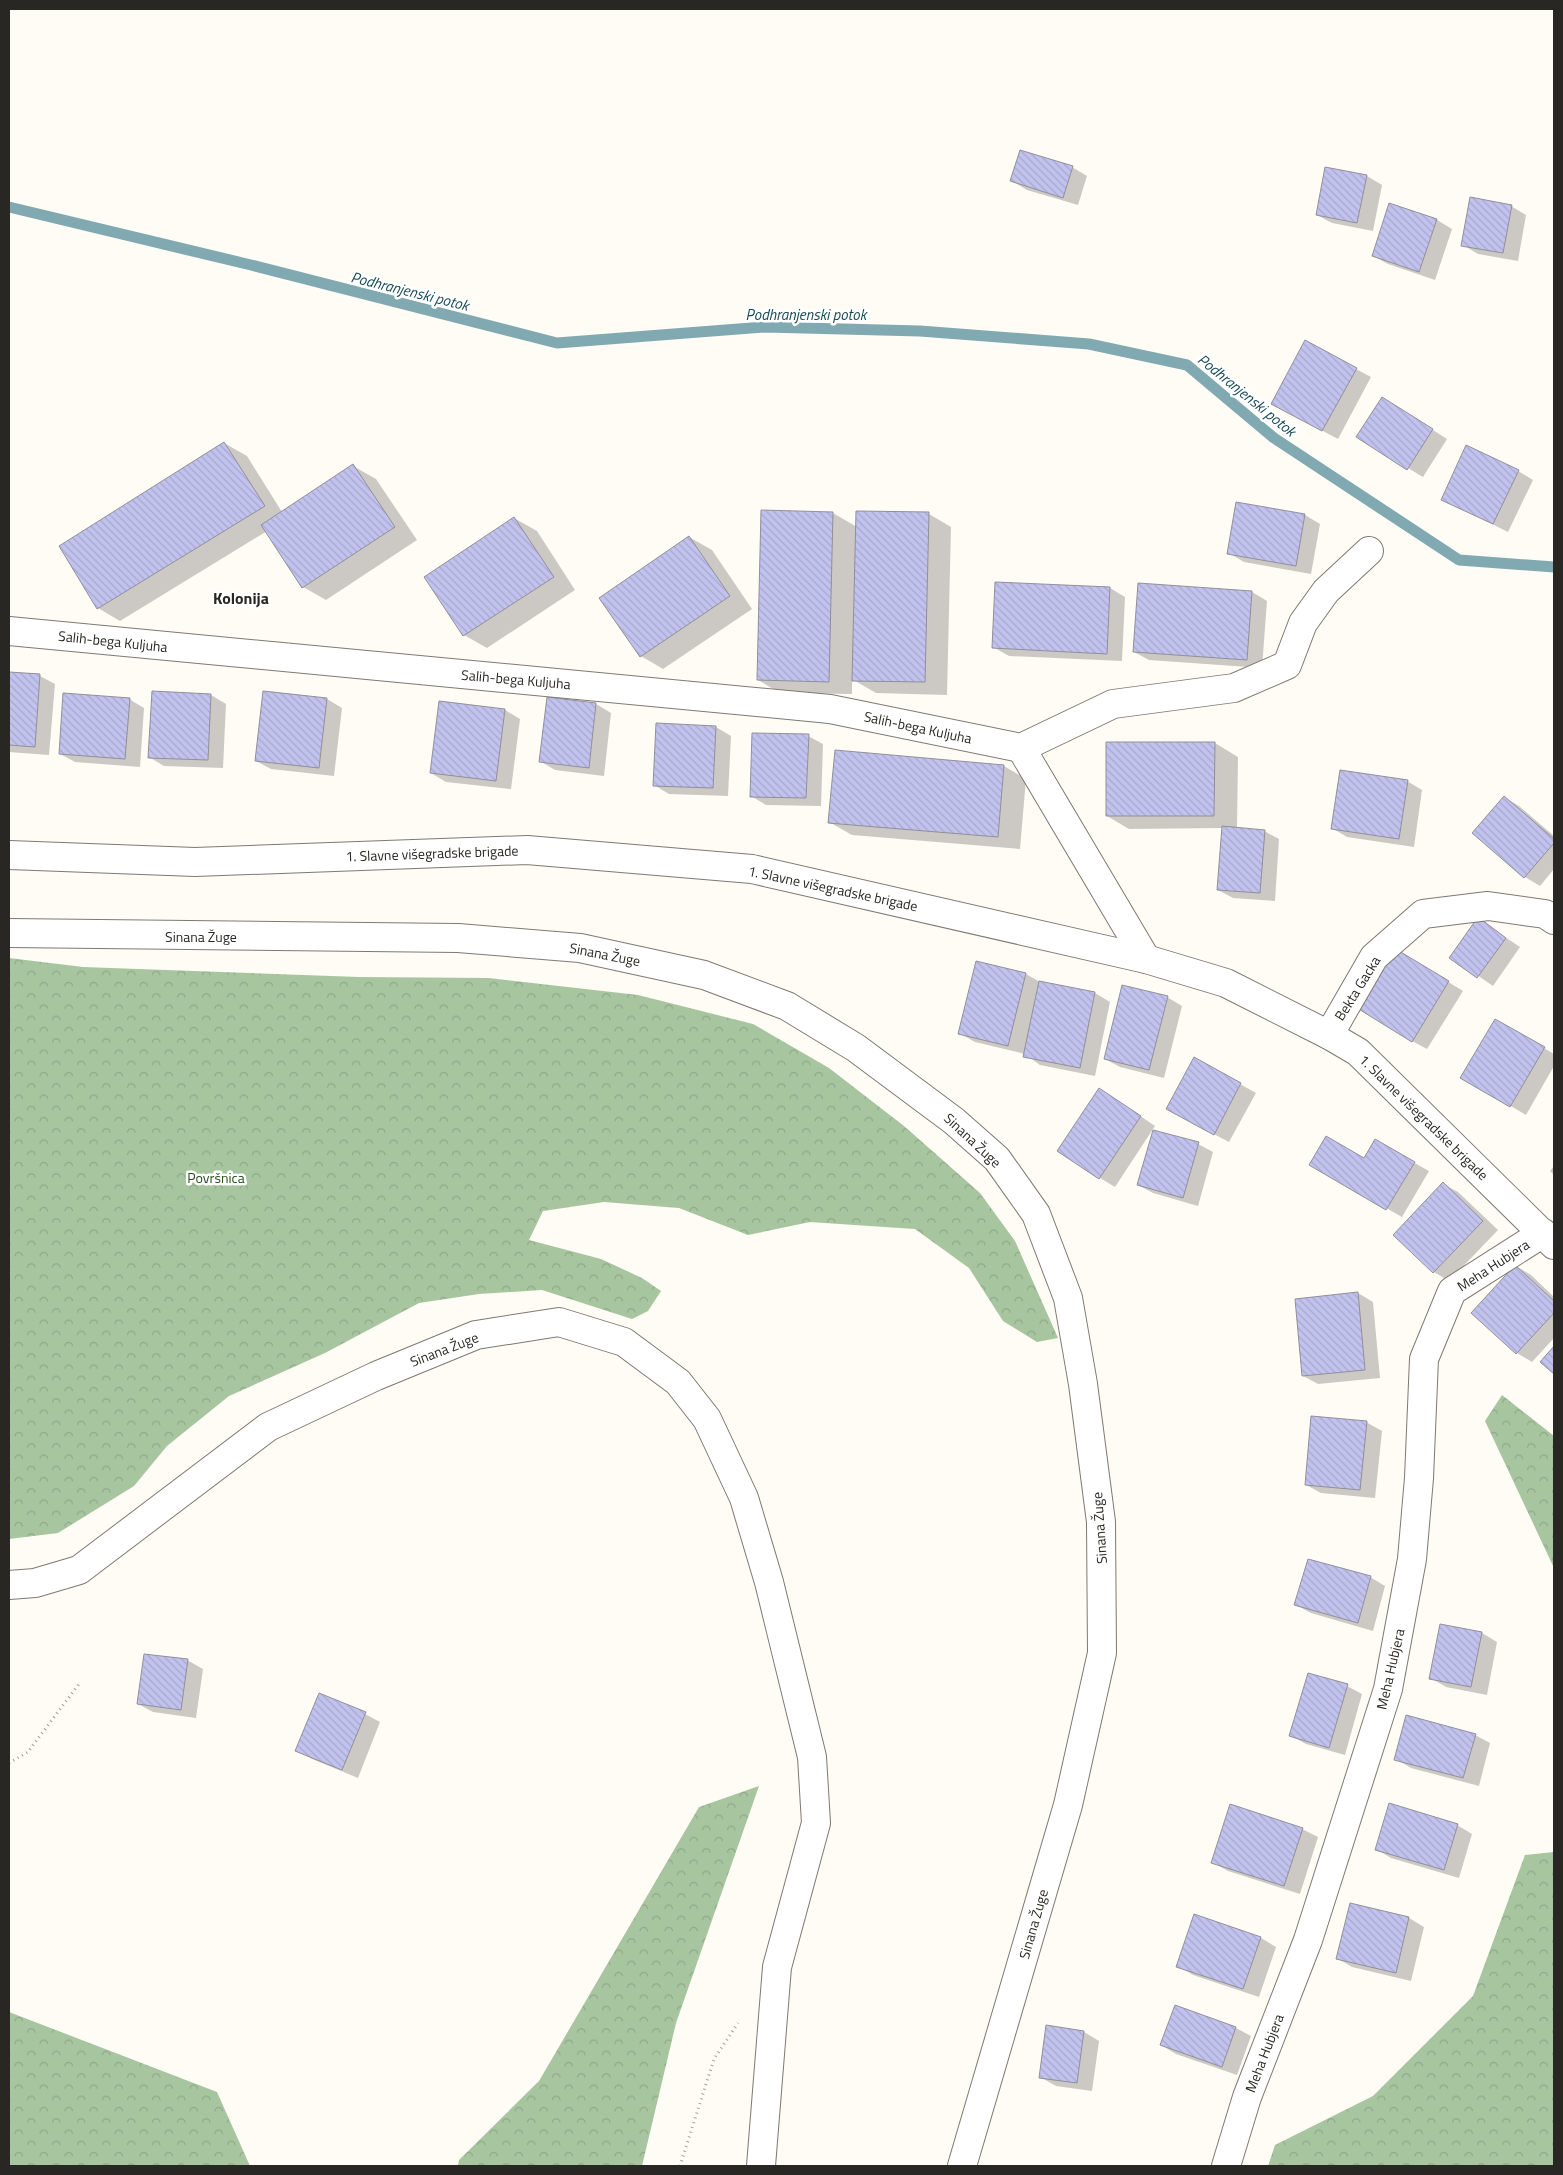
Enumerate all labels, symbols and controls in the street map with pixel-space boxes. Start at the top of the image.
water label: Podhranjenski potok [349,265,474,317]
water label: Podhranjenski potok [746,303,869,326]
water label: Podhranjenski potok [1193,348,1303,443]
district label: Kolonija [213,586,269,610]
street label: Salih-bega Kuljuha [57,625,169,657]
street label: Salih-bega Kuljuha [460,664,572,694]
street label: Salih-bega Kuljuha [862,705,974,749]
street label: 1. Slavne višegradske brigade [345,839,519,867]
street label: 1. Slavne višegradske brigade [746,860,920,916]
street label: Sinana Žuge [165,926,237,947]
street label: Sinana Žuge [568,937,642,971]
street label: Bekta Gacka [1329,952,1385,1024]
street label: 1. Slavne višegradske brigade [1354,1049,1494,1185]
street label: Sinana Žuge [940,1108,1006,1172]
park label: Površnica [187,1167,245,1188]
street label: Meha Hubjera [1453,1234,1533,1296]
street label: Sinana Žuge [407,1326,481,1372]
street label: Sinana Žuge [1086,1491,1112,1565]
street label: Meha Hubjera [1370,1626,1410,1712]
street label: Sinana Žuge [1013,1887,1053,1961]
street label: Meha Hubjera [1239,2011,1289,2095]

